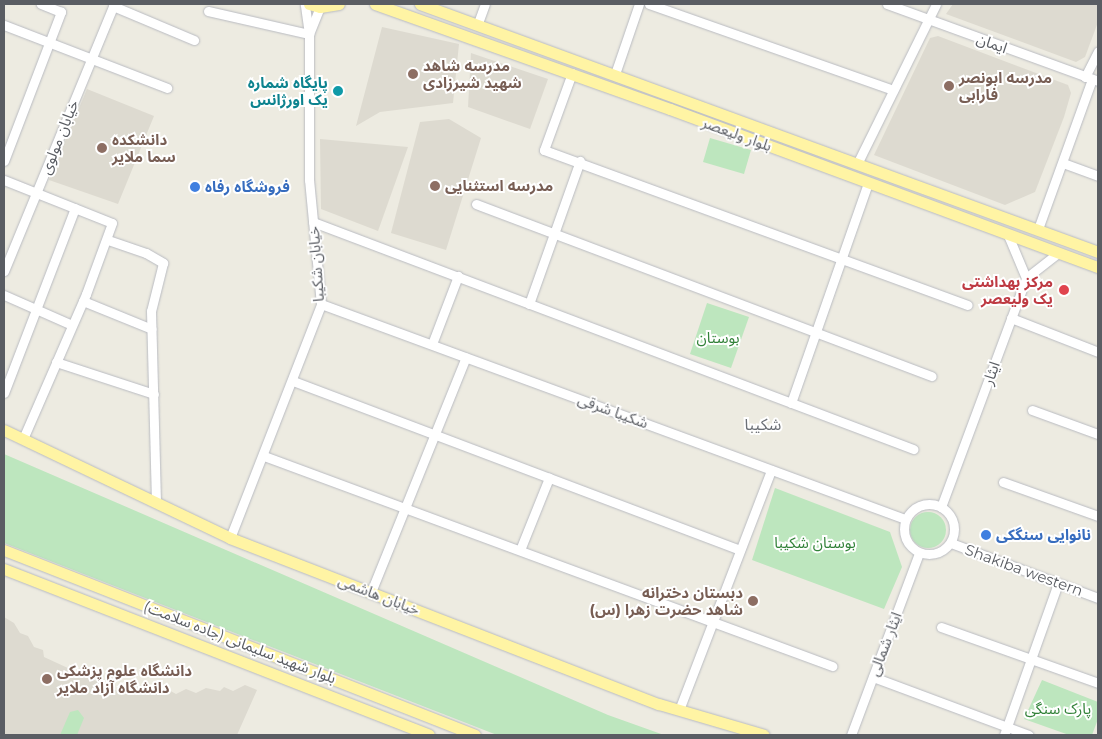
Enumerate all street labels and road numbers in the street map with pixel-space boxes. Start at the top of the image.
street label: ایمان [974,29,1010,57]
street label: خیابان مولوی [36,97,82,177]
street label: بلوار ولیعصر [700,113,774,155]
street label: خیابان شکیبا [304,226,328,302]
street label: ایثار [979,359,1003,387]
street label: شکیبا شرقی [575,390,651,432]
street label: Shakiba western [962,540,1086,600]
street label: خیابان هاشمی [336,571,422,619]
street label: بلوار شهید سلیمانی (جاده سلامت) [141,597,339,687]
street label: ایثار شمالی [865,609,905,679]

